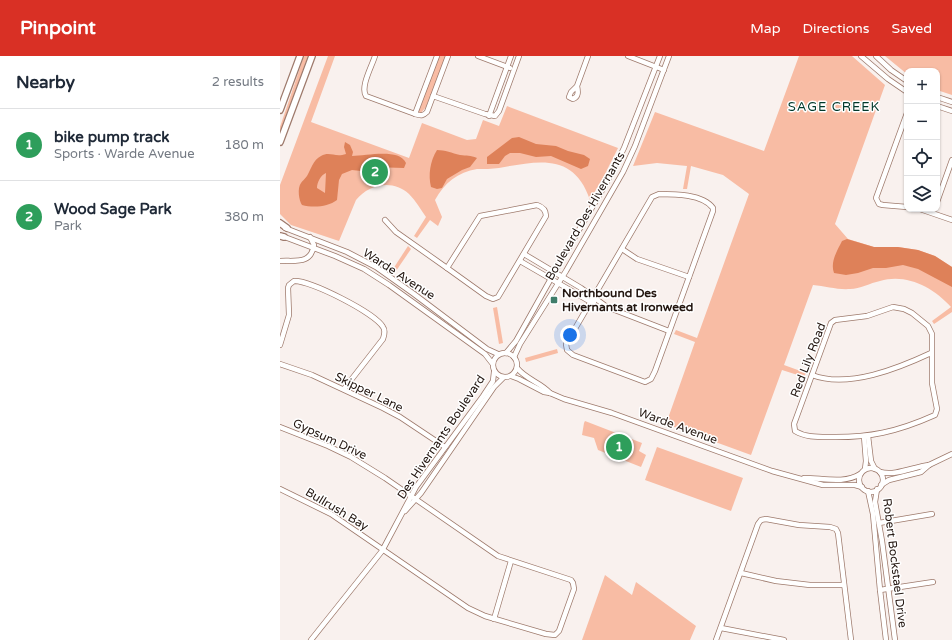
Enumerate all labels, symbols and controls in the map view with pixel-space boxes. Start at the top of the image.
text: Pinpoint [20,17,96,39]
text: Map [750,20,781,37]
text: Directions [803,20,870,37]
text: Saved [892,20,932,37]
map controls [904,68,940,212]
button: + [904,68,940,104]
text: Nearby [16,72,75,93]
text: 2 results [212,74,264,90]
district label: SAGE CREEK [788,99,880,115]
button: − [904,104,940,140]
text: bike pump track [54,128,169,146]
text: 1 [25,137,33,153]
text: 180 m [224,137,264,153]
button: locate [904,140,940,176]
text: Sports · Warde Avenue [54,146,195,162]
street label: Boulevard Des Hivernants [542,149,628,283]
pin: 2 [362,157,388,187]
button: layers [904,176,940,212]
text: Wood Sage Park [54,200,172,218]
text: 2 [25,209,33,225]
text: 380 m [224,209,264,225]
text: Park [54,218,82,234]
street label: Warde Avenue [360,245,438,303]
place label: Northbound Des Hivernants at Ironweed [562,286,693,314]
marker: Northbound Des Hivernants at Ironweed [549,295,559,305]
street label: Red Lily Road [787,321,829,399]
your location [560,325,580,345]
street label: Skipper Lane [333,369,406,415]
street label: Des Hivernants Boulevard [394,372,488,502]
street label: Warde Avenue [636,405,720,447]
street label: Gypsum Drive [291,416,369,462]
pin: 1 [606,432,632,462]
street label: Bullrush Bay [303,485,372,534]
street label: Robert Bockstael Drive [880,497,910,629]

